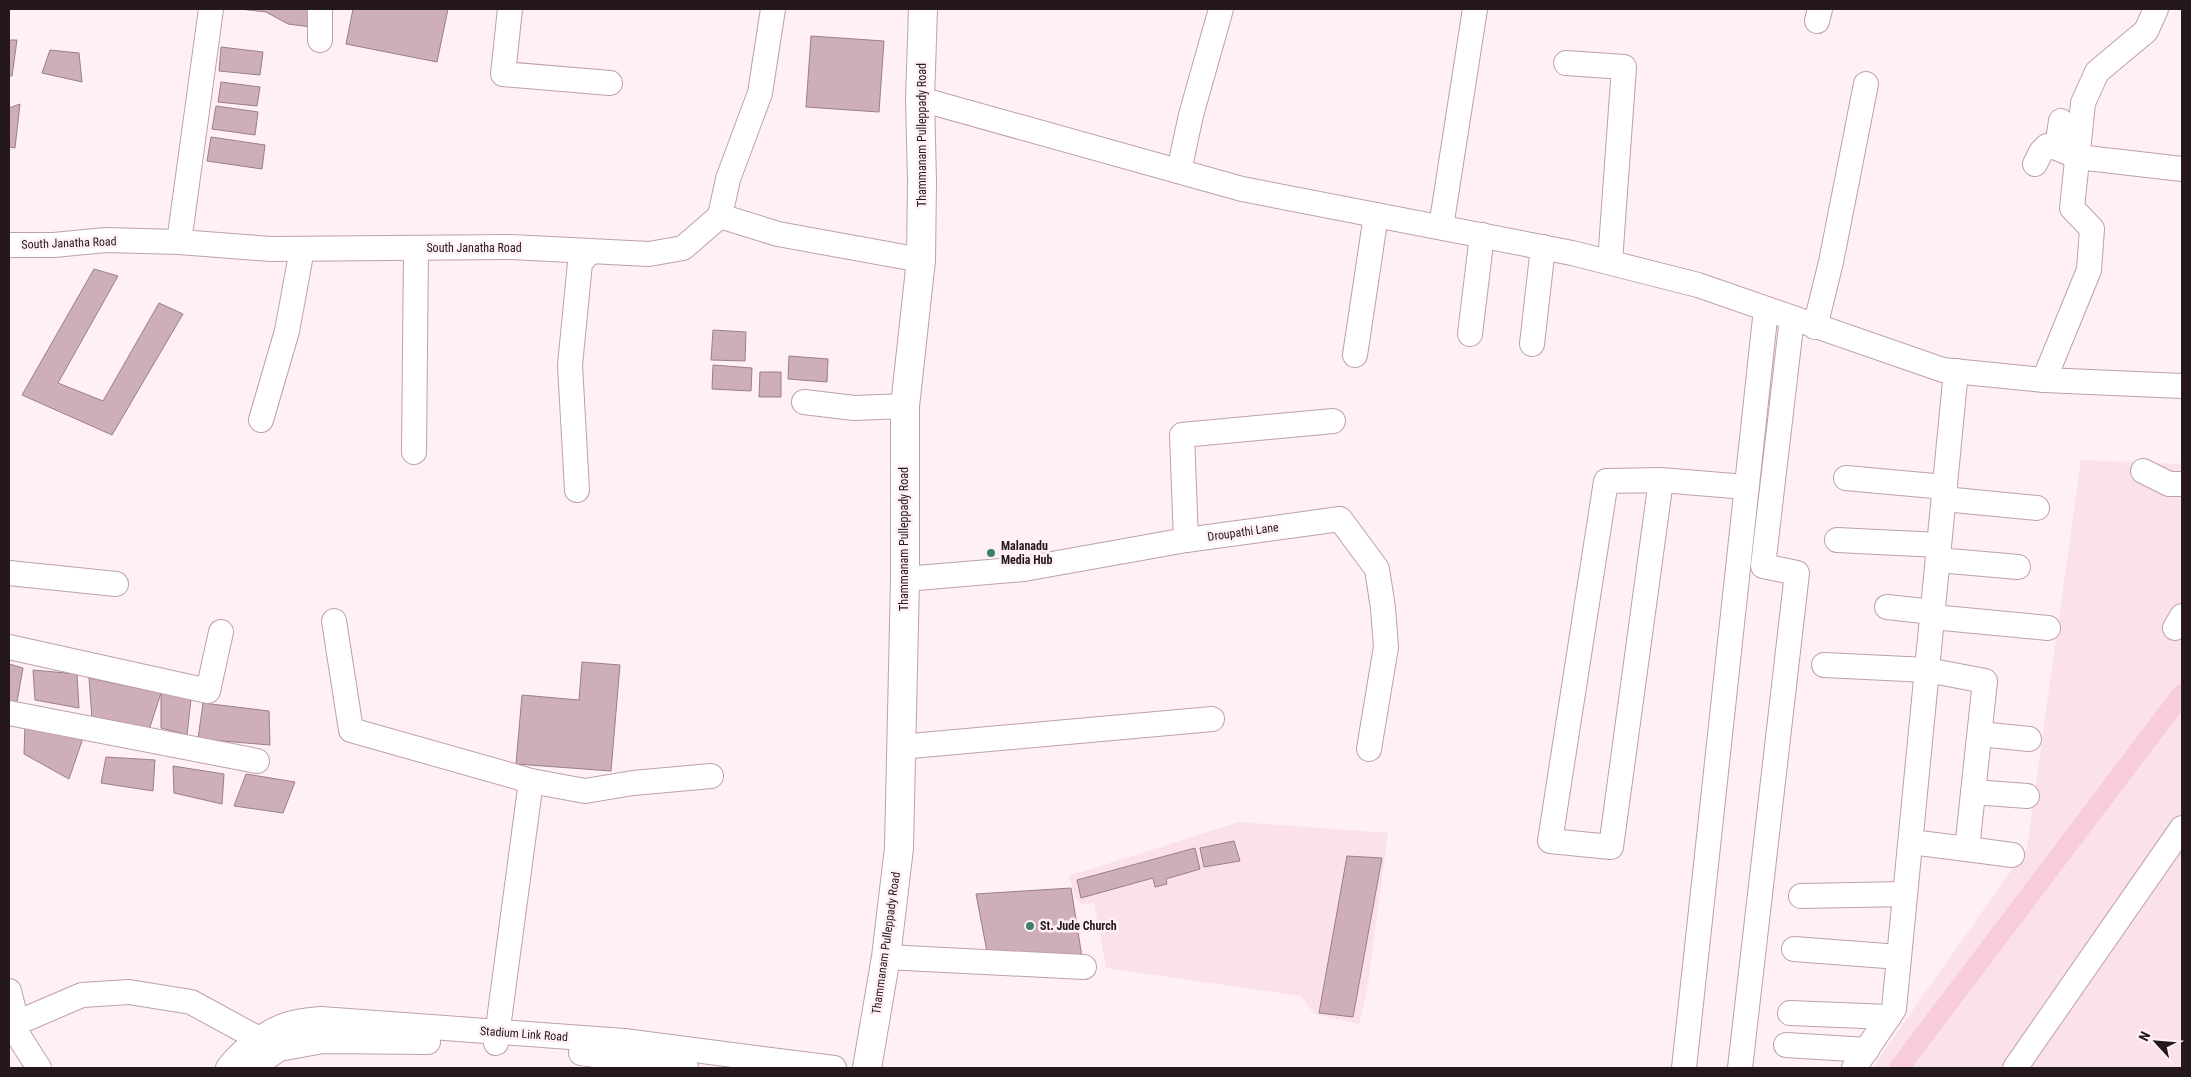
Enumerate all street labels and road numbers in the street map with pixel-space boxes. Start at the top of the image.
street label: Thammanam Pulleppady Road [915,63,929,207]
street label: South Janatha Road [21,234,117,252]
street label: South Janatha Road [426,241,522,255]
street label: Thammanam Pulleppady Road [897,467,911,611]
street label: Droupathi Lane [1207,520,1280,544]
street label: Thammanam Pulleppady Road [869,871,903,1015]
street label: Stadium Link Road [479,1024,569,1044]

